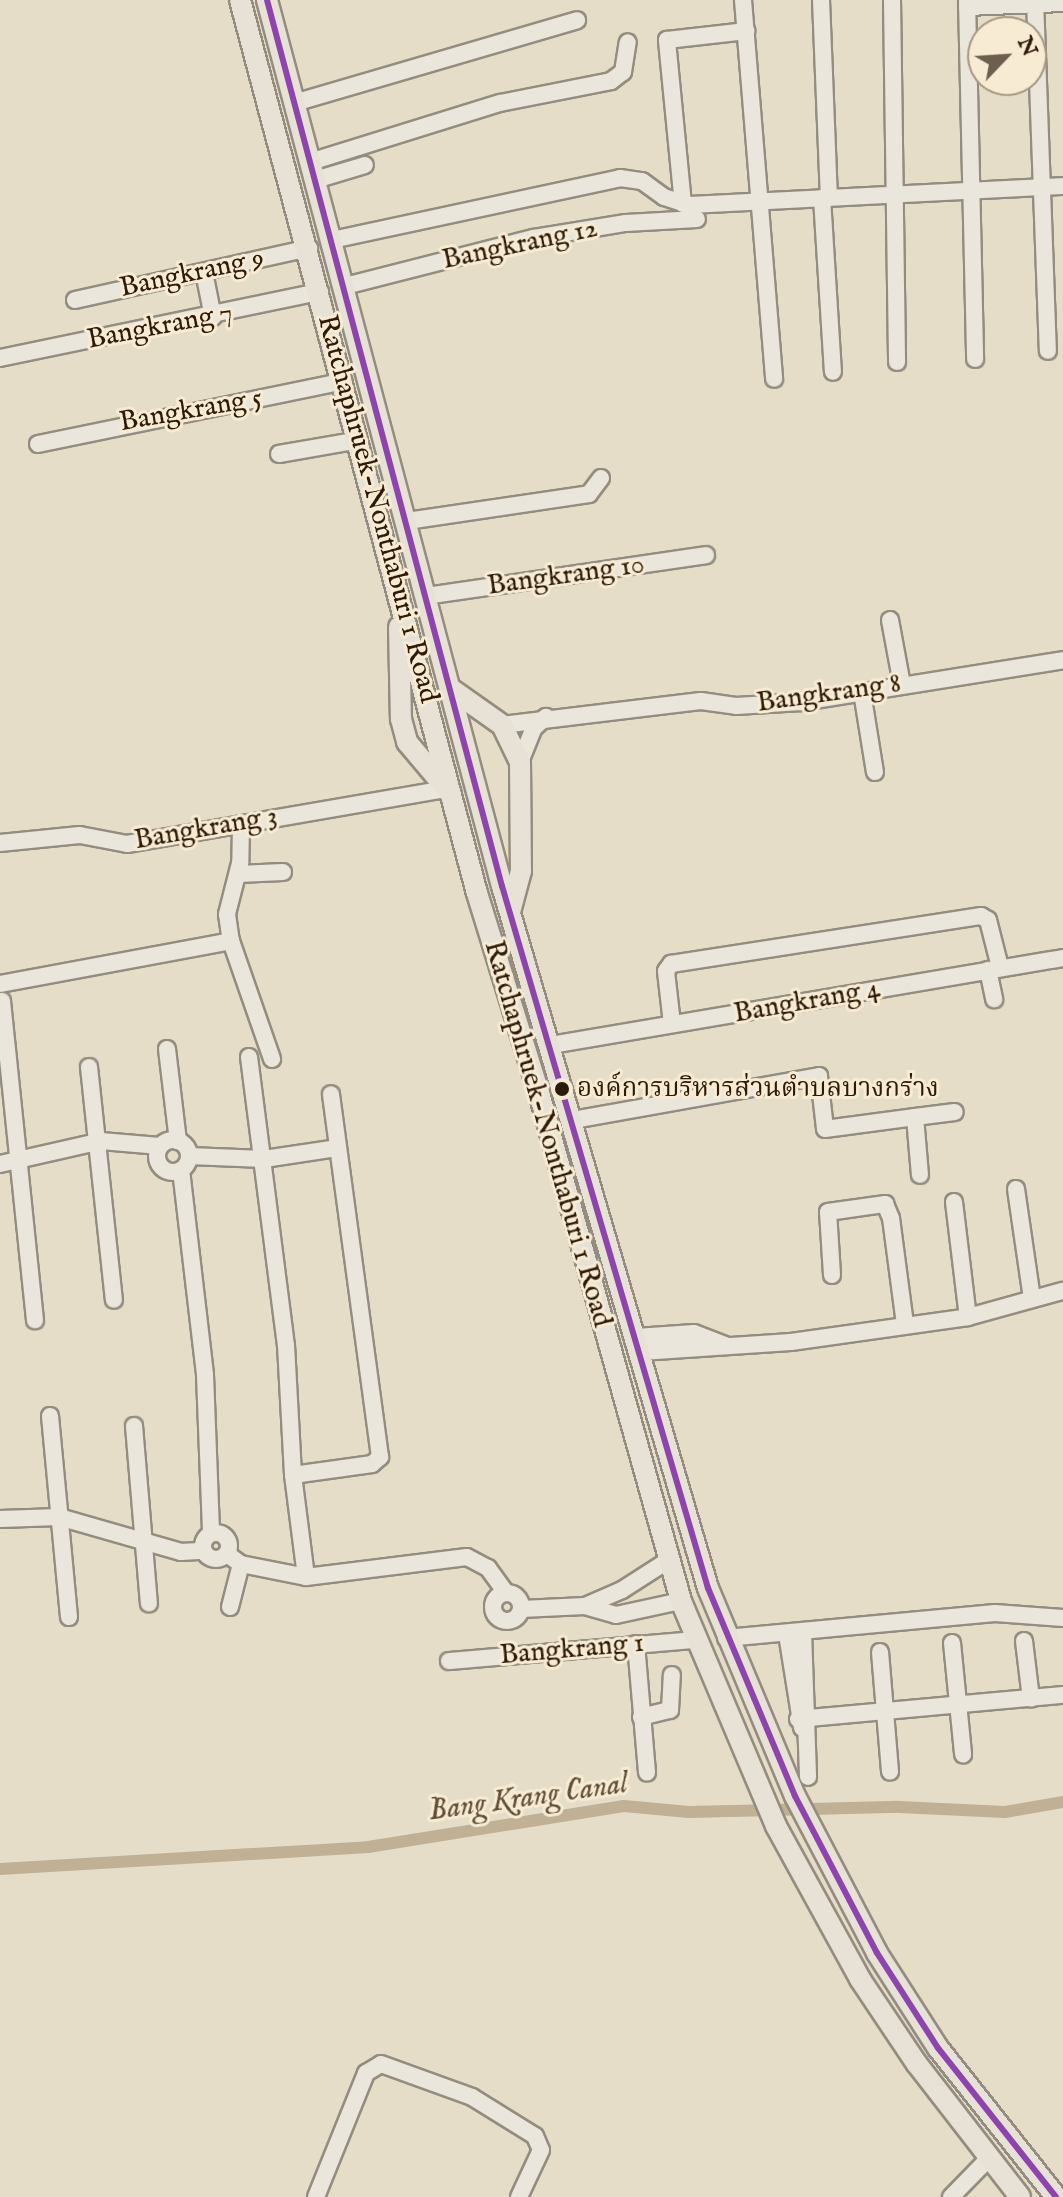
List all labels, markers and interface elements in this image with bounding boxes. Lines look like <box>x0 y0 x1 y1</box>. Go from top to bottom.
north arrow <box>967 16 1047 96</box>
text: N <box>1010 32 1044 61</box>
street label: Bangkrang 12 <box>439 212 601 278</box>
street label: Bangkrang 9 <box>117 242 267 306</box>
street label: Bangkrang 7 <box>84 296 236 358</box>
street label: Ratchaphruek-Nonthaburi 1 Road <box>309 311 445 707</box>
street label: Bangkrang 5 <box>117 382 265 440</box>
street label: Bangkrang 10 <box>485 548 647 604</box>
street label: Bangkrang 8 <box>755 667 903 721</box>
street label: Bangkrang 3 <box>132 800 280 858</box>
street label: Ratchaphruek-Nonthaburi 1 Road <box>476 937 618 1331</box>
street label: Bangkrang 4 <box>731 973 883 1031</box>
place label: องค์การบริหารส่วนตำบลบางกร่าง <box>577 1073 939 1105</box>
marker: องค์การบริหารส่วนตำบลบางกร่าง <box>554 1081 570 1097</box>
street label: Bangkrang 1 <box>498 1627 646 1673</box>
water label: Bang Krang Canal <box>426 1766 630 1830</box>

